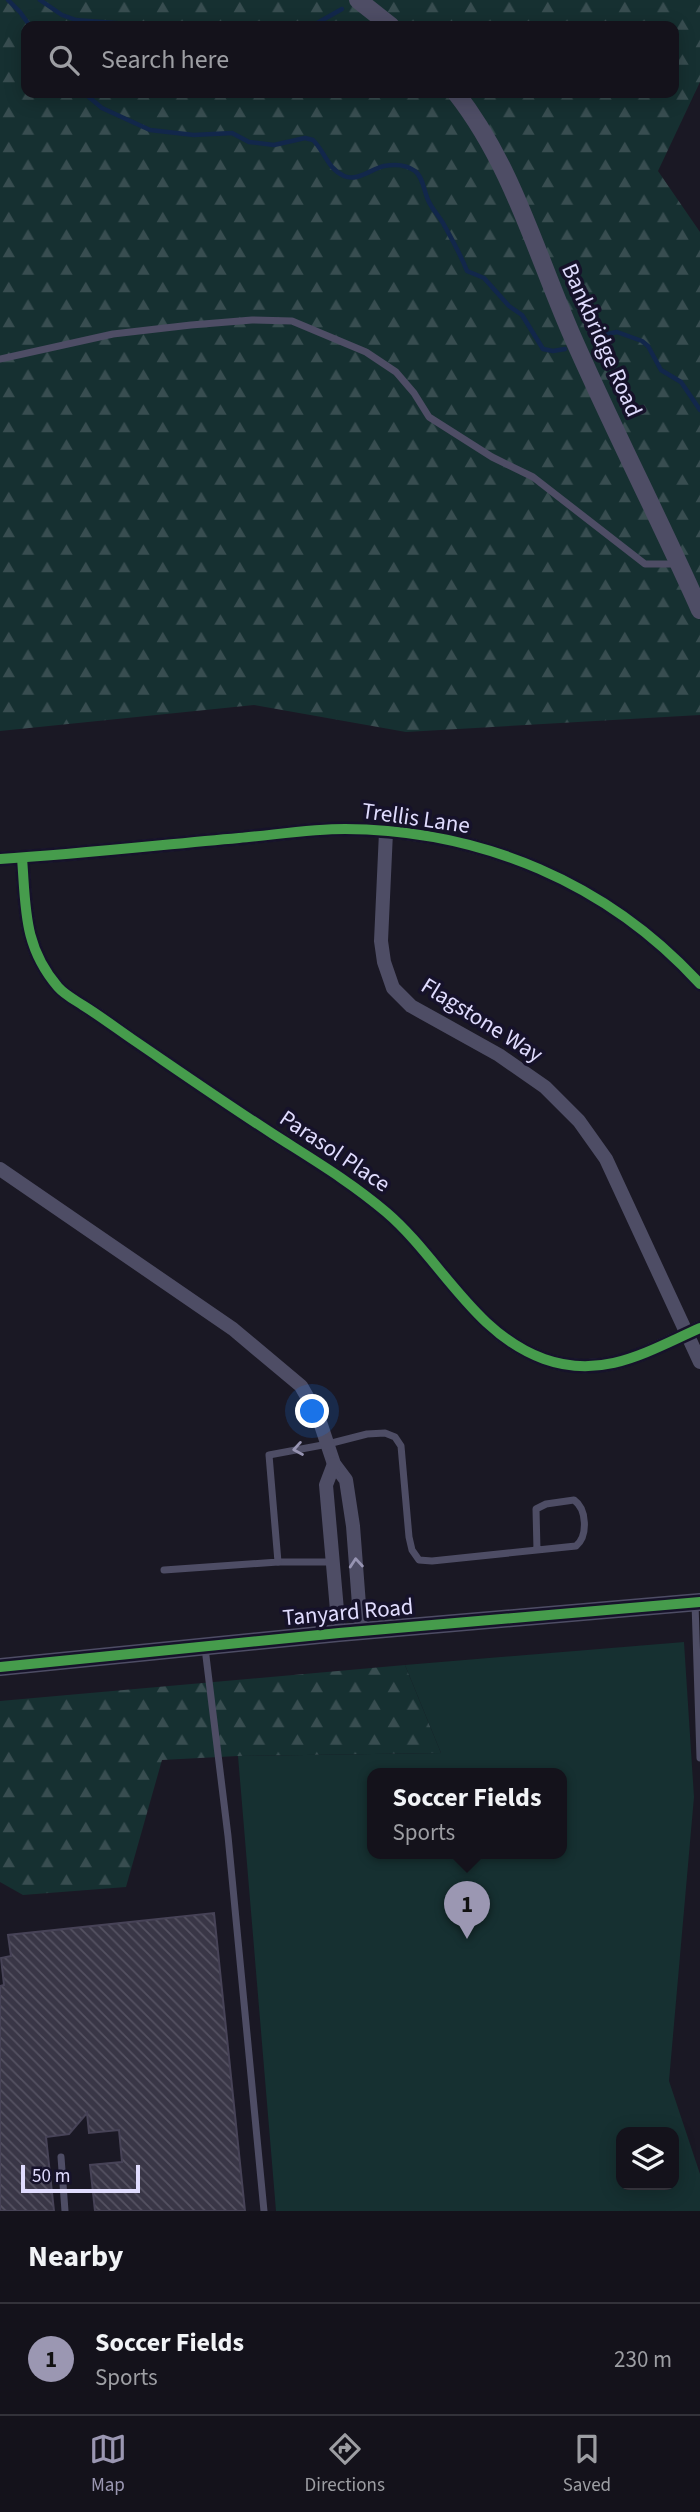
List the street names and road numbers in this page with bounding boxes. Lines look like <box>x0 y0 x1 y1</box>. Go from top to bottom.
street label: Bankbridge Road <box>553 258 651 422</box>
street label: Trellis Lane <box>360 794 472 842</box>
street label: Flagstone Way <box>415 969 550 1071</box>
street label: Parasol Place <box>273 1102 397 1200</box>
street label: Tanyard Road <box>281 1590 415 1634</box>

